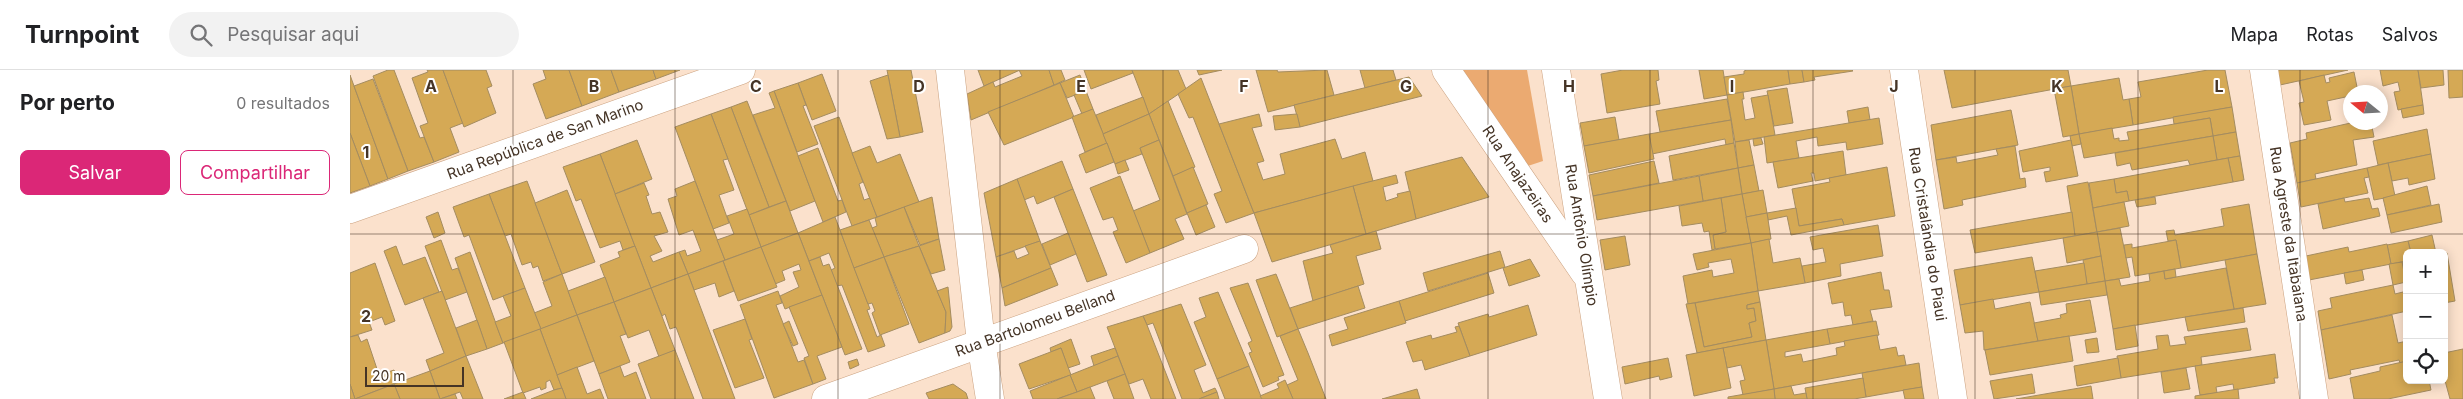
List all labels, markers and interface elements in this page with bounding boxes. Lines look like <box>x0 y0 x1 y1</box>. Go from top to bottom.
search box <box>169 12 519 57</box>
text: Turnpoint <box>25 20 139 49</box>
icon: search <box>187 21 215 49</box>
text: Pesquisar aqui <box>227 23 359 46</box>
text: Mapa <box>2230 24 2278 45</box>
text: Rotas <box>2306 24 2354 45</box>
text: Salvos <box>2382 24 2438 45</box>
text: A <box>425 76 437 96</box>
text: B <box>589 76 599 96</box>
text: C <box>750 76 762 96</box>
text: D <box>913 76 925 96</box>
text: E <box>1076 76 1086 96</box>
text: F <box>1239 76 1249 96</box>
text: G <box>1400 76 1412 96</box>
text: H <box>1563 76 1575 96</box>
text: I <box>1730 76 1734 96</box>
text: J <box>1889 76 1899 96</box>
text: K <box>2051 76 2063 96</box>
text: L <box>2214 76 2224 96</box>
north arrow <box>2343 85 2388 130</box>
text: Por perto <box>20 90 115 115</box>
text: 0 resultados <box>236 93 330 113</box>
street label: Rua República de San Marino <box>444 95 646 183</box>
street label: Rua Anajazeiras <box>1478 122 1558 226</box>
text: 1 <box>363 142 369 162</box>
street label: Rua Agreste da Itabaiana <box>2266 145 2312 323</box>
street label: Rua Cristalândia do Piaui <box>1905 146 1951 322</box>
button: Salvar <box>20 150 170 195</box>
button: Compartilhar <box>180 150 330 195</box>
street label: Rua Antônio Olímpio <box>1561 163 1603 307</box>
map controls <box>2403 249 2448 384</box>
button: + <box>2403 249 2448 294</box>
street label: Rua Bartolomeu Belland <box>952 285 1118 361</box>
button: − <box>2403 294 2448 339</box>
text: 2 <box>361 306 371 326</box>
button: locate <box>2403 339 2448 384</box>
scale bar <box>365 364 464 387</box>
text: 20 m <box>372 367 406 384</box>

